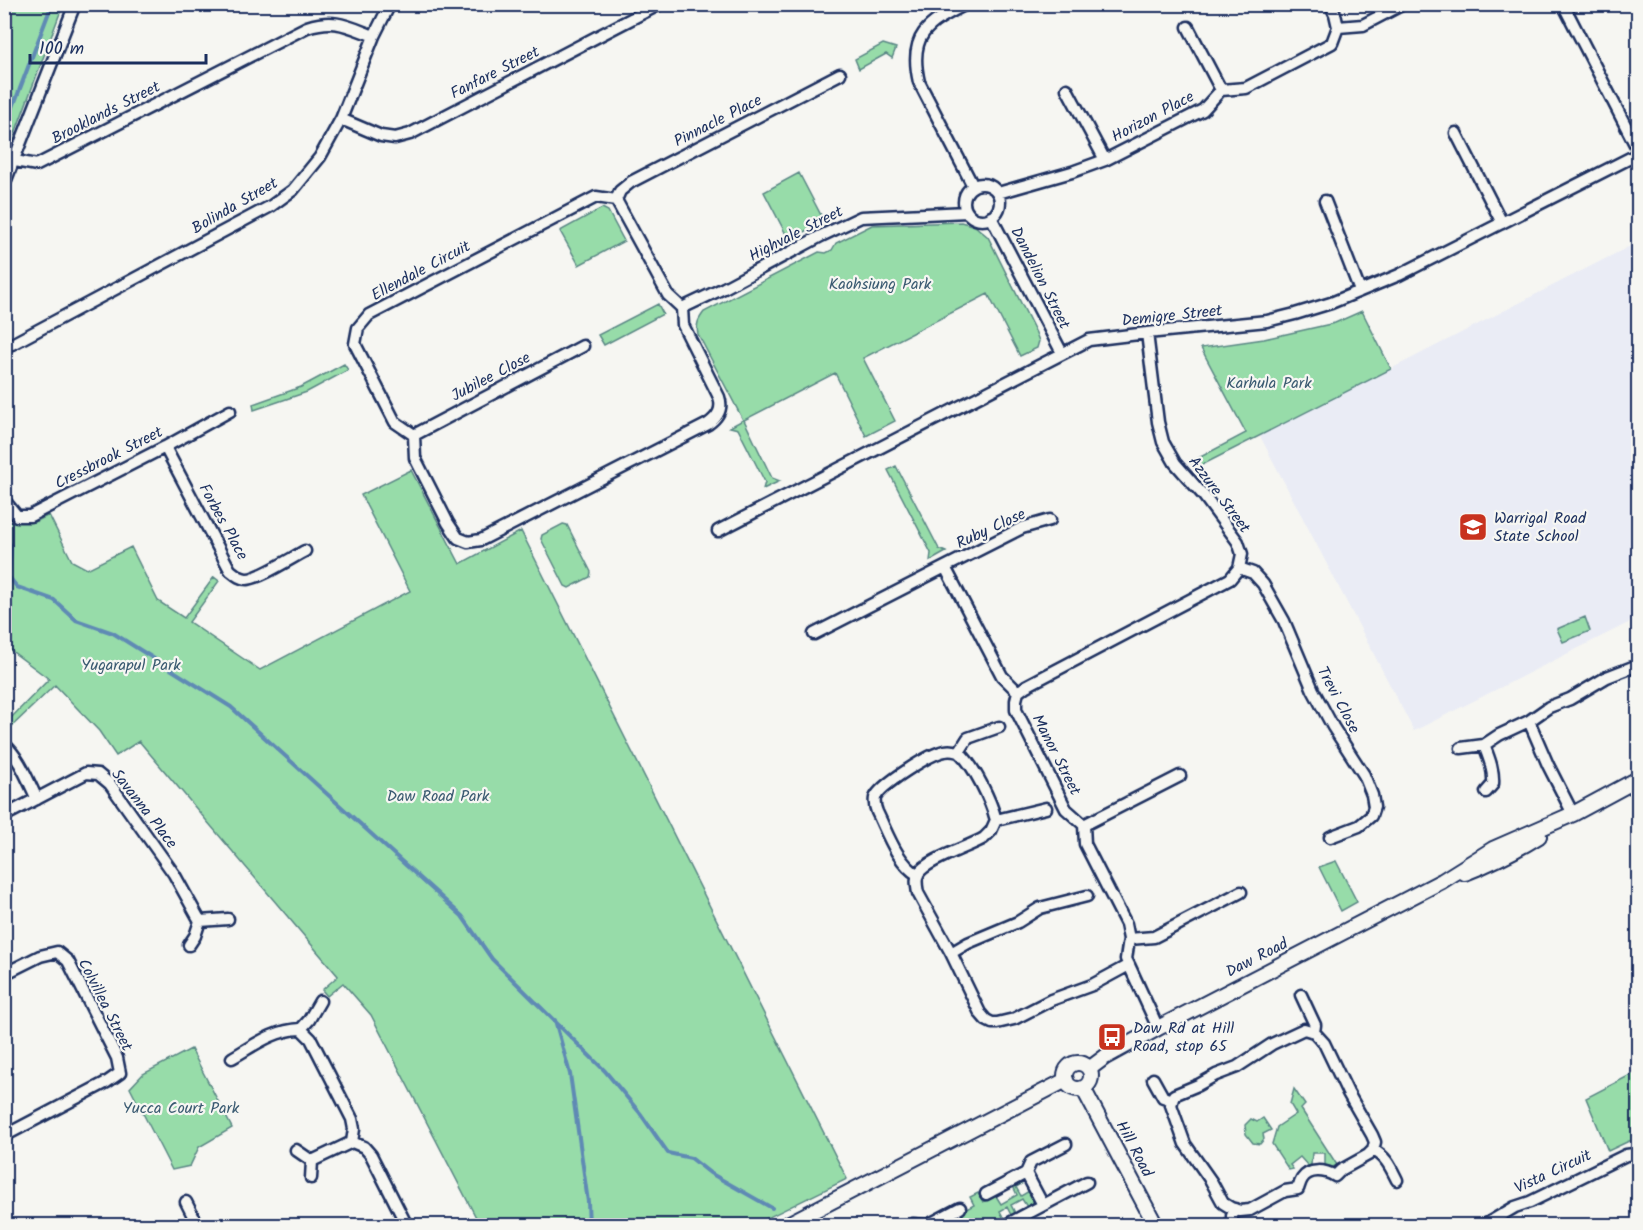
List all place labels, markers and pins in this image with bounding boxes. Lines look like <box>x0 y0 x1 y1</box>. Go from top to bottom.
place label: Warrigal Road State School <box>1494 506 1587 549</box>
school or university icon: Warrigal Road State School <box>1457 511 1489 543</box>
place label: Daw Rd at Hill Road, stop 65 <box>1133 1016 1234 1059</box>
bus stop icon: Daw Rd at Hill Road, stop 65 <box>1096 1021 1128 1053</box>

